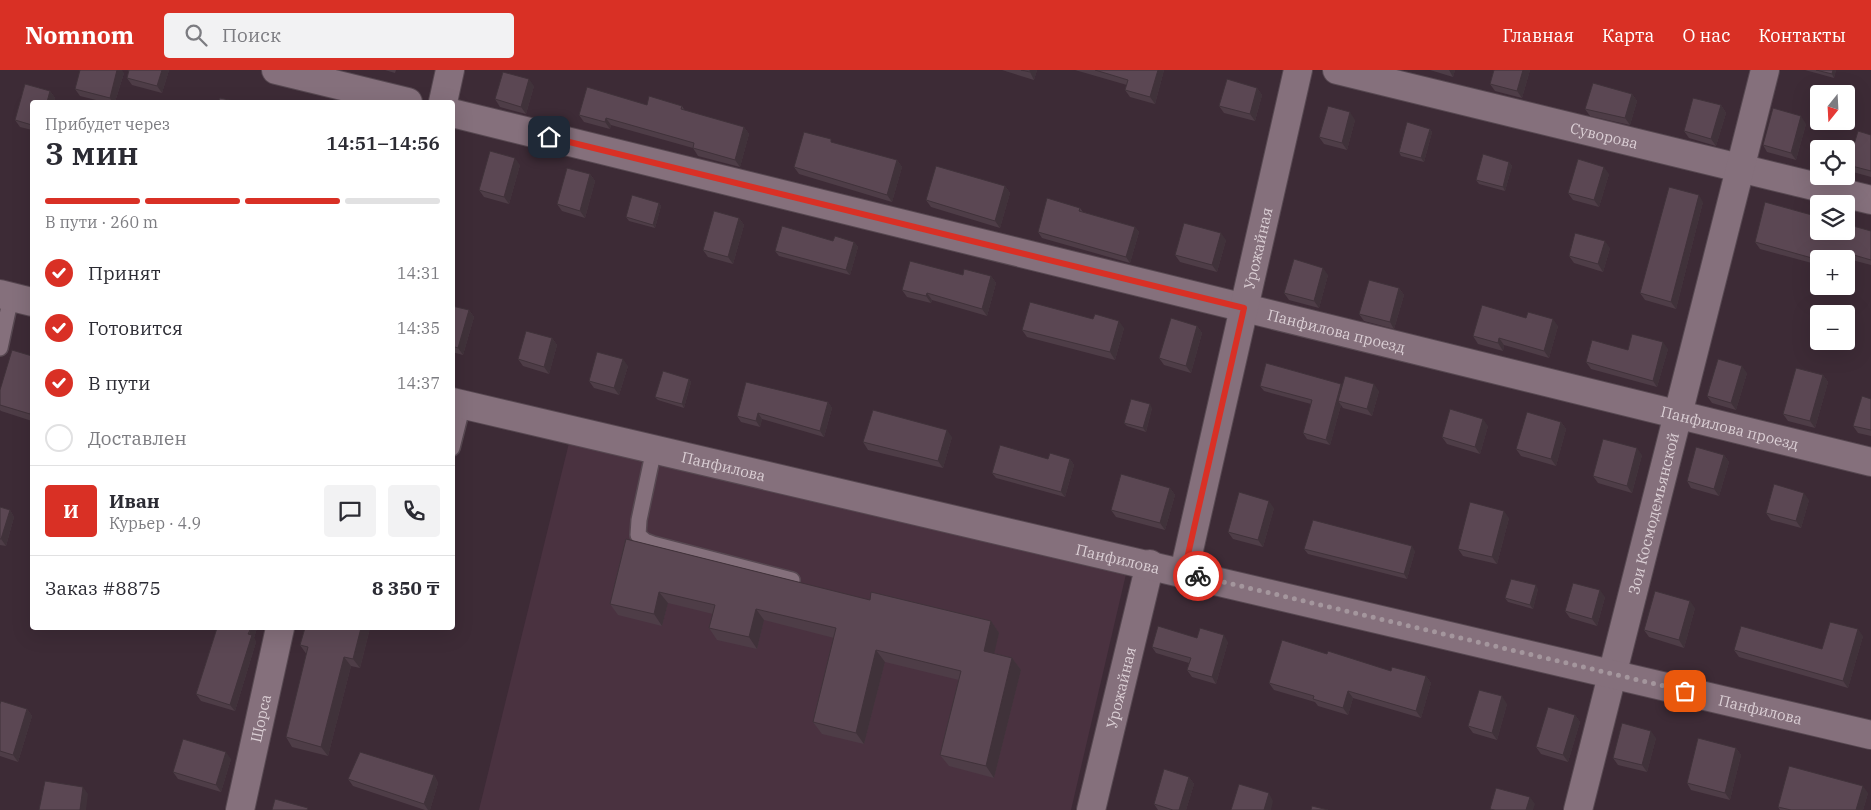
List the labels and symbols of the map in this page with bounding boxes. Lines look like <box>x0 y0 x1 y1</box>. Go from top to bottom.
north arrow <box>1810 85 1855 130</box>
pin <box>528 116 570 158</box>
street label: Суворова <box>1568 118 1640 152</box>
street label: Урожайная <box>1239 205 1276 291</box>
street label: Панфилова проезд <box>1266 304 1408 357</box>
street label: Панфилова проезд <box>1659 401 1801 453</box>
street label: Зои Космодемьянской <box>1623 430 1683 596</box>
street label: Панфилова <box>680 447 767 485</box>
street label: Панфилова <box>1074 539 1162 577</box>
courier <box>1173 551 1223 601</box>
street label: Урожайная <box>1101 645 1139 730</box>
pin <box>1664 670 1706 712</box>
street label: Панфилова <box>1717 690 1804 728</box>
street label: Щорса <box>246 692 275 744</box>

